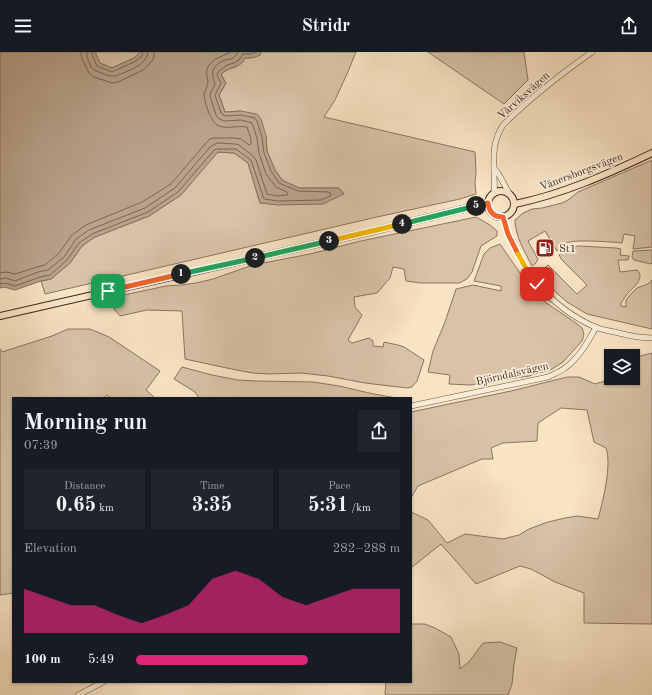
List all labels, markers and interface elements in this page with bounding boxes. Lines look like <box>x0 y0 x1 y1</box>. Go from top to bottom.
icon: menu <box>12 15 34 37</box>
icon: share <box>618 15 640 37</box>
text: Stridr <box>302 17 350 35</box>
street label: Vårviksvägen <box>496 70 552 122</box>
street label: Vänersborgsvägen <box>538 151 625 193</box>
pin: 5 <box>466 196 486 216</box>
text: 5 <box>473 200 479 211</box>
pin: 4 <box>392 214 412 234</box>
text: 4 <box>399 218 405 229</box>
pin: 3 <box>319 231 339 251</box>
text: 3 <box>326 235 332 246</box>
fuel station icon: St1 <box>534 237 556 259</box>
place label: St1 <box>559 244 576 255</box>
pin: 2 <box>245 248 265 268</box>
text: 2 <box>252 252 258 263</box>
pin: 1 <box>171 264 191 284</box>
pin <box>520 267 554 301</box>
text: 1 <box>178 268 184 279</box>
icon: check <box>526 273 548 295</box>
pin <box>91 274 125 308</box>
icon: arrive <box>97 280 119 302</box>
map controls <box>604 349 640 385</box>
button: layers <box>604 349 640 385</box>
street label: Björndalsvägen <box>475 361 550 388</box>
button: share <box>358 410 400 452</box>
text: Morning run <box>24 412 147 434</box>
text: 07:39 <box>24 439 58 452</box>
text: Distance <box>64 481 105 492</box>
text: Time <box>200 481 224 492</box>
text: Pace <box>328 481 350 492</box>
text: 0.65 <box>56 496 96 516</box>
text: 3:35 <box>192 496 232 516</box>
text: 5:31 <box>308 496 348 516</box>
text: km <box>96 503 114 514</box>
text: /km <box>348 503 371 514</box>
text: Elevation <box>24 542 77 555</box>
text: 282–288 m <box>333 542 400 555</box>
text: 100 m <box>24 653 61 666</box>
text: 5:49 <box>88 653 114 666</box>

